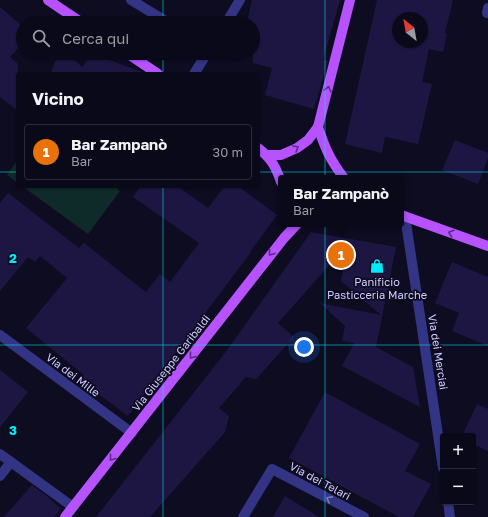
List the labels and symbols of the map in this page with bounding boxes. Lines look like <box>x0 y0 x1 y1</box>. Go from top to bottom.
north arrow <box>392 12 428 48</box>
one-way arrow <box>323 86 331 92</box>
one-way arrow <box>292 145 299 152</box>
one-way arrow <box>448 229 455 237</box>
pin: 1 <box>328 240 354 270</box>
one-way arrow <box>269 249 276 256</box>
text: 2 <box>9 250 17 266</box>
shop icon: Panificio Pasticceria Marche <box>369 258 385 274</box>
place label: Panificio Pasticceria Marche <box>327 275 427 301</box>
street label: Via Giuseppe Garibaldi <box>129 312 212 414</box>
street label: Via dei Merciai <box>426 313 451 391</box>
your location <box>294 337 314 357</box>
street label: Via dei Mille <box>44 350 103 399</box>
one-way arrow <box>189 351 196 358</box>
text: 3 <box>9 422 17 438</box>
one-way arrow <box>109 454 116 461</box>
street label: Via dei Telari <box>287 459 353 502</box>
one-way arrow <box>326 496 333 504</box>

